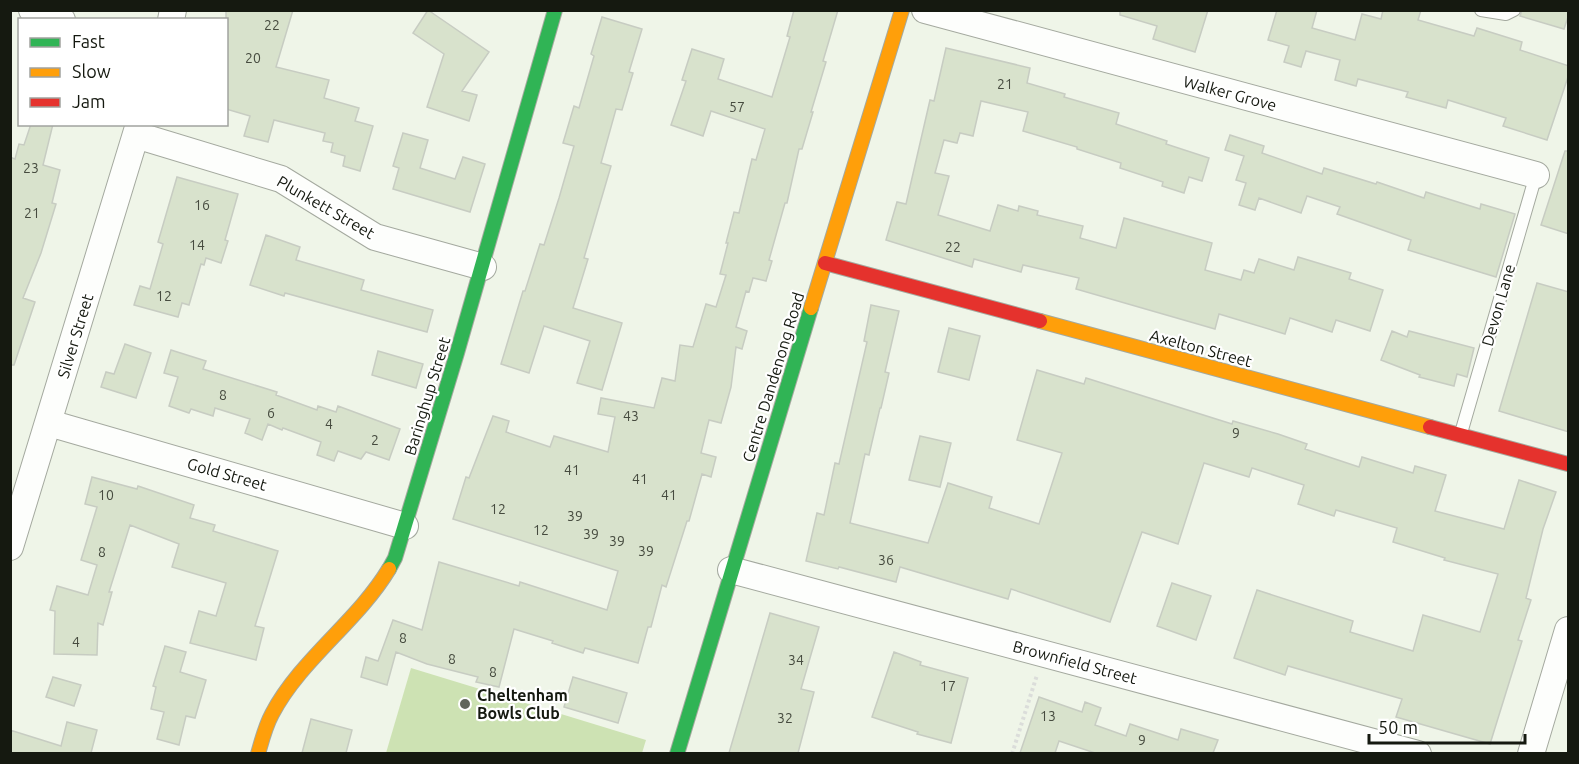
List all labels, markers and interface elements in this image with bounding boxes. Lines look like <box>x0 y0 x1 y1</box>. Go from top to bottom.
house number: 22 <box>264 17 280 33</box>
legend <box>18 18 228 126</box>
text: Fast <box>72 31 105 51</box>
house number: 20 <box>245 50 261 66</box>
text: Slow <box>72 61 111 81</box>
street label: Walker Grove <box>1181 72 1279 114</box>
house number: 21 <box>997 76 1013 92</box>
text: Jam <box>72 91 106 111</box>
house number: 57 <box>729 99 745 115</box>
house number: 23 <box>23 160 39 176</box>
street label: Plunkett Street <box>274 172 379 243</box>
house number: 16 <box>194 197 210 213</box>
house number: 21 <box>24 205 40 221</box>
house number: 14 <box>189 237 205 253</box>
house number: 22 <box>945 239 961 255</box>
street label: Devon Lane <box>1478 262 1518 348</box>
house number: 12 <box>156 288 172 304</box>
street label: Centre Dandenong Road <box>739 290 807 464</box>
street label: Silver Street <box>54 291 97 380</box>
street label: Axelton Street <box>1148 326 1255 370</box>
street label: Baringhup Street <box>400 334 454 457</box>
house number: 8 <box>219 387 227 403</box>
house number: 6 <box>267 405 275 421</box>
house number: 43 <box>623 408 639 424</box>
house number: 4 <box>325 416 333 432</box>
house number: 9 <box>1232 425 1240 441</box>
house number: 2 <box>371 432 379 448</box>
street label: Gold Street <box>185 454 270 494</box>
house number: 41 <box>564 462 580 478</box>
house number: 41 <box>632 471 648 487</box>
house number: 10 <box>98 487 114 503</box>
house number: 41 <box>661 487 677 503</box>
house number: 12 <box>490 501 506 517</box>
house number: 39 <box>567 508 583 524</box>
house number: 12 <box>533 522 549 538</box>
house number: 39 <box>583 526 599 542</box>
house number: 39 <box>609 533 625 549</box>
house number: 39 <box>638 543 654 559</box>
house number: 8 <box>98 544 106 560</box>
house number: 36 <box>878 552 894 568</box>
house number: 8 <box>399 630 407 646</box>
house number: 4 <box>72 634 80 650</box>
street label: Brownfield Street <box>1011 637 1140 687</box>
house number: 8 <box>448 651 456 667</box>
house number: 34 <box>788 652 804 668</box>
house number: 8 <box>489 664 497 680</box>
house number: 17 <box>940 678 956 694</box>
place label: Cheltenham Bowls Club <box>477 686 568 722</box>
marker: Cheltenham Bowls Club <box>458 697 472 711</box>
scale bar <box>1369 707 1525 745</box>
house number: 13 <box>1040 708 1056 724</box>
house number: 32 <box>777 710 793 726</box>
text: 50 m <box>1378 717 1418 737</box>
house number: 9 <box>1138 732 1146 748</box>

